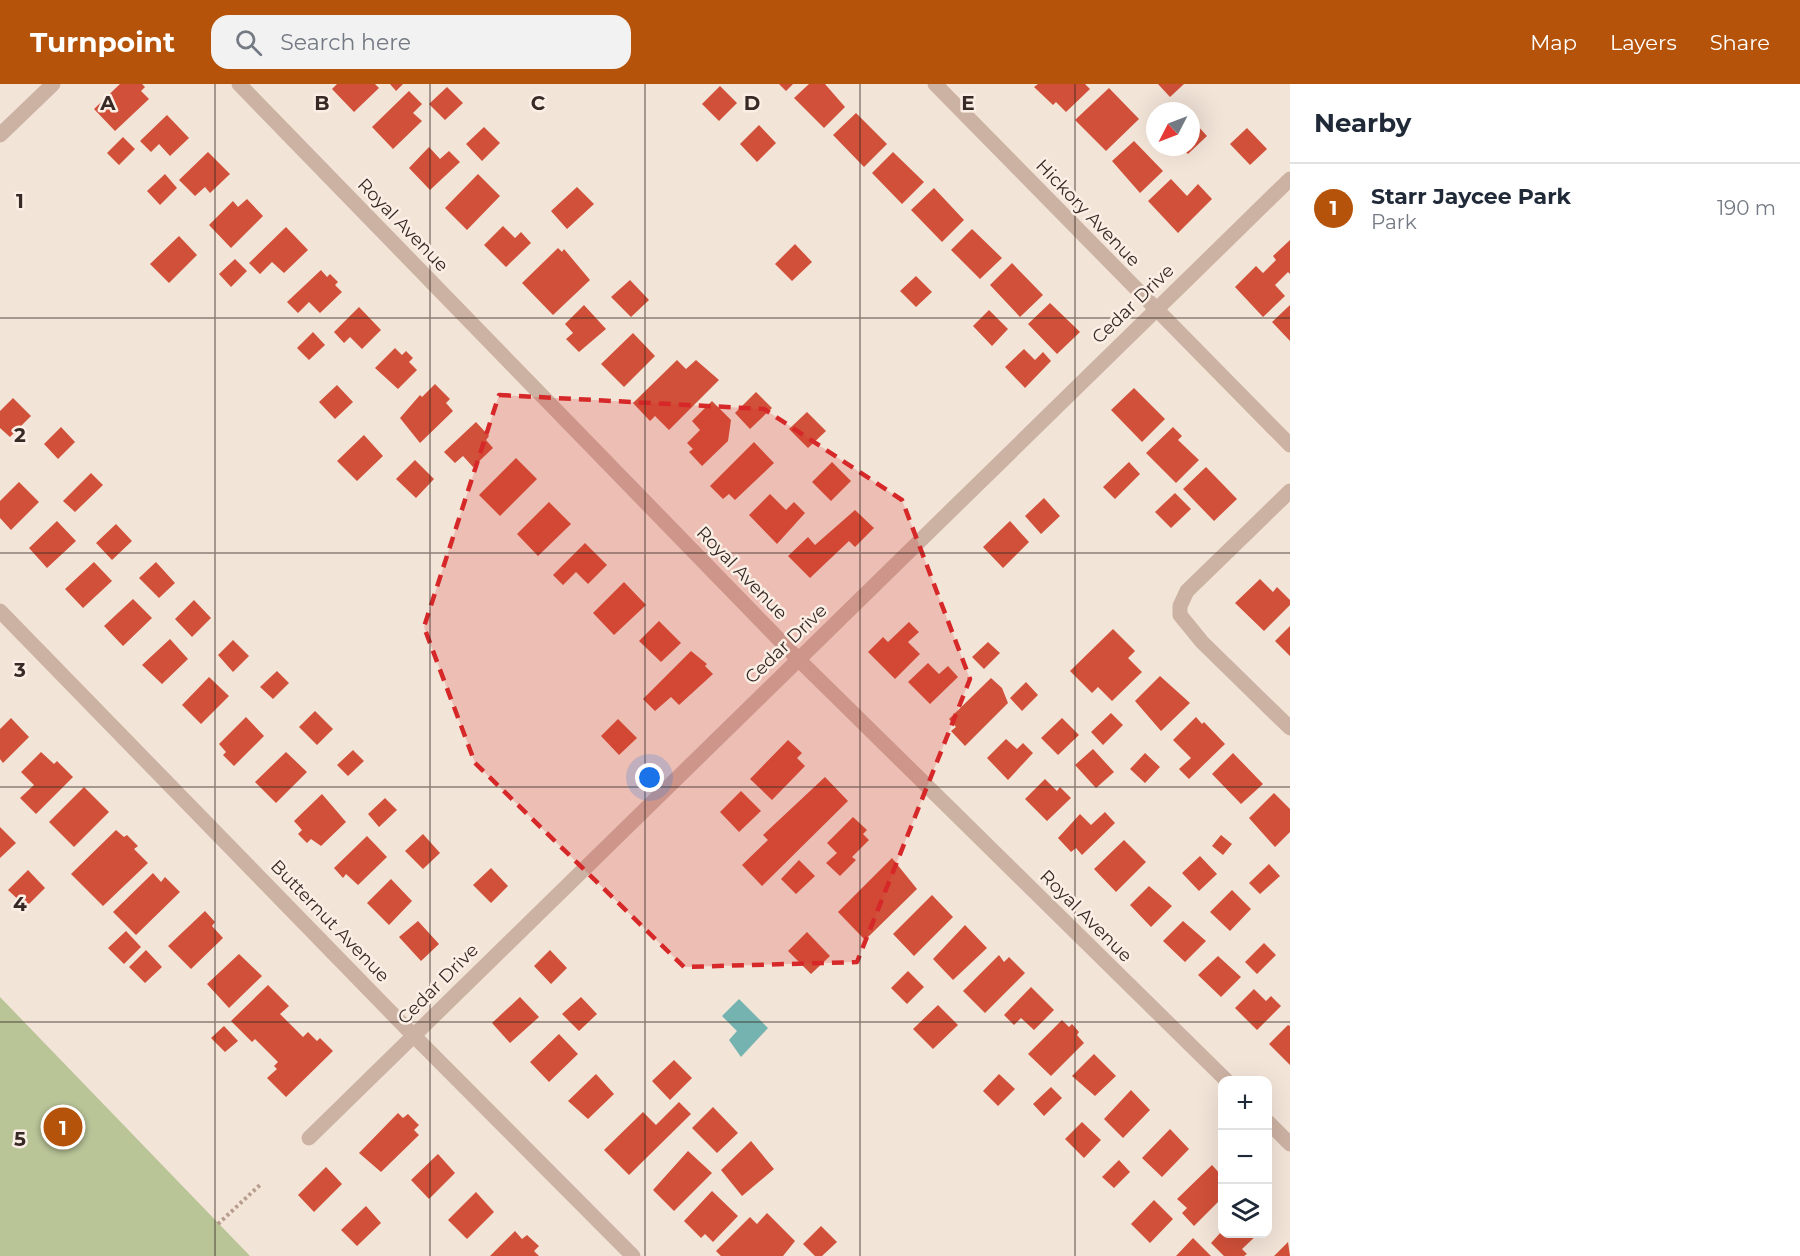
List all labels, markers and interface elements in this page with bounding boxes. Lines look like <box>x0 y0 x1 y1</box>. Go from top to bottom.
search box <box>211 15 631 69</box>
text: Turnpoint <box>30 25 175 59</box>
icon: search <box>232 26 265 59</box>
text: Search here <box>280 29 411 56</box>
text: Map <box>1530 30 1577 55</box>
text: Layers <box>1610 30 1677 55</box>
text: Share <box>1710 30 1770 55</box>
text: A <box>99 91 116 115</box>
text: B <box>314 91 330 115</box>
text: C <box>531 91 546 115</box>
text: D <box>744 91 760 115</box>
text: E <box>961 91 975 115</box>
north arrow <box>1146 102 1200 156</box>
text: Nearby <box>1314 107 1411 139</box>
street label: Hickory Avenue <box>1031 155 1145 271</box>
street label: Royal Avenue <box>353 174 453 276</box>
text: Starr Jaycee Park <box>1371 183 1571 210</box>
text: 1 <box>16 189 24 213</box>
text: 1 <box>1330 196 1337 220</box>
text: 190 m <box>1717 196 1776 220</box>
text: Park <box>1371 210 1417 234</box>
street label: Cedar Drive <box>1088 259 1179 348</box>
text: 2 <box>14 423 26 447</box>
street label: Royal Avenue <box>692 522 792 624</box>
street label: Cedar Drive <box>741 599 832 688</box>
text: 3 <box>13 658 26 682</box>
your location <box>635 763 664 792</box>
street label: Butternut Avenue <box>266 855 394 987</box>
street label: Royal Avenue <box>1035 865 1137 967</box>
text: 4 <box>13 892 27 916</box>
street label: Cedar Drive <box>393 939 483 1029</box>
map controls <box>1218 1076 1272 1238</box>
button: + <box>1218 1076 1272 1130</box>
pin: 1 <box>44 1104 82 1150</box>
text: 5 <box>14 1127 26 1151</box>
button: − <box>1218 1130 1272 1184</box>
button: layers <box>1218 1184 1272 1238</box>

